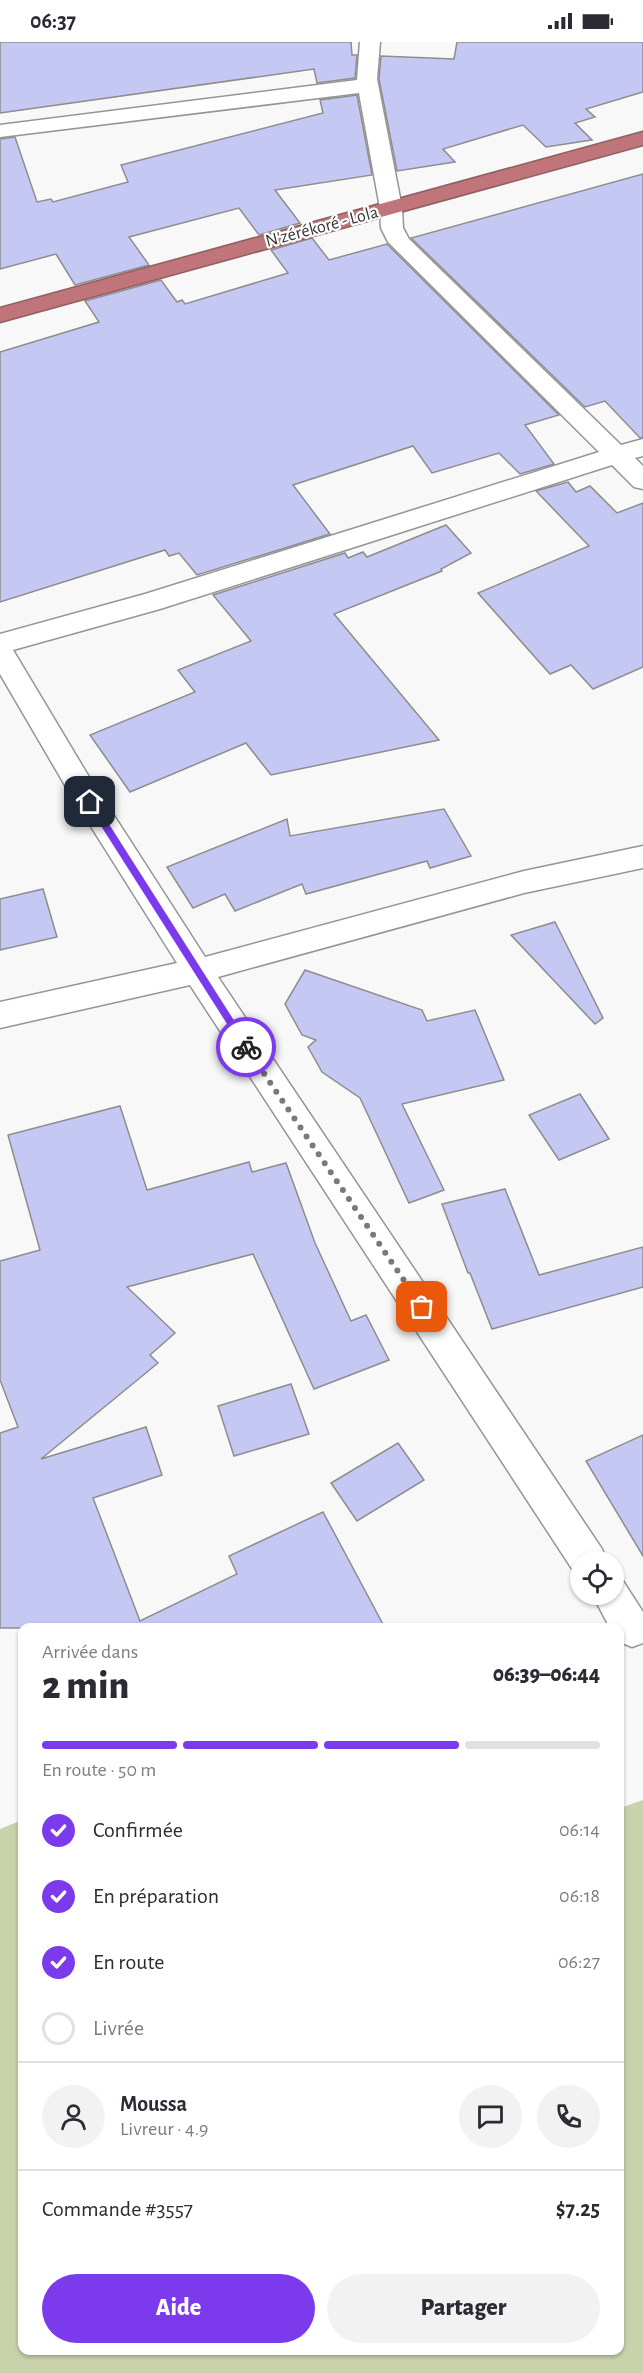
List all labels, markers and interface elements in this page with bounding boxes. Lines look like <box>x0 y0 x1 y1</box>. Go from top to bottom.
text: 06:37 <box>30 10 76 32</box>
street label: N'zérékoré - Lola <box>264 203 380 251</box>
pin <box>64 776 115 827</box>
icon: home <box>73 785 106 818</box>
courier <box>216 1017 276 1077</box>
icon: bike <box>230 1031 263 1064</box>
pin <box>396 1281 447 1332</box>
icon: bag <box>405 1290 438 1323</box>
map controls <box>570 1551 624 1605</box>
button: locate <box>570 1551 624 1605</box>
text: Arrivée dans <box>42 1642 138 1662</box>
text: 06:39–06:44 <box>493 1663 600 1685</box>
text: 2 min <box>42 1667 129 1706</box>
text: En route · 50 m <box>42 1760 156 1780</box>
icon: check <box>42 1814 75 1847</box>
text: Confirmée <box>93 1819 183 1841</box>
text: 06:14 <box>559 1820 600 1840</box>
icon: check <box>42 1880 75 1913</box>
text: En préparation <box>93 1885 219 1907</box>
text: 06:18 <box>559 1886 600 1906</box>
icon: check <box>42 1946 75 1979</box>
text: En route <box>93 1951 164 1973</box>
text: 06:27 <box>558 1952 600 1972</box>
text: Livrée <box>93 2017 144 2039</box>
button: person <box>42 2085 105 2148</box>
button: chat <box>459 2085 522 2148</box>
button: phone <box>537 2085 600 2148</box>
text: Moussa <box>120 2093 187 2115</box>
text: Livreur · 4.9 <box>120 2119 209 2139</box>
text: Commande #3557 <box>42 2198 193 2220</box>
text: $7.25 <box>556 2198 600 2220</box>
button: Aide <box>42 2274 315 2343</box>
button: Partager <box>327 2274 600 2343</box>

